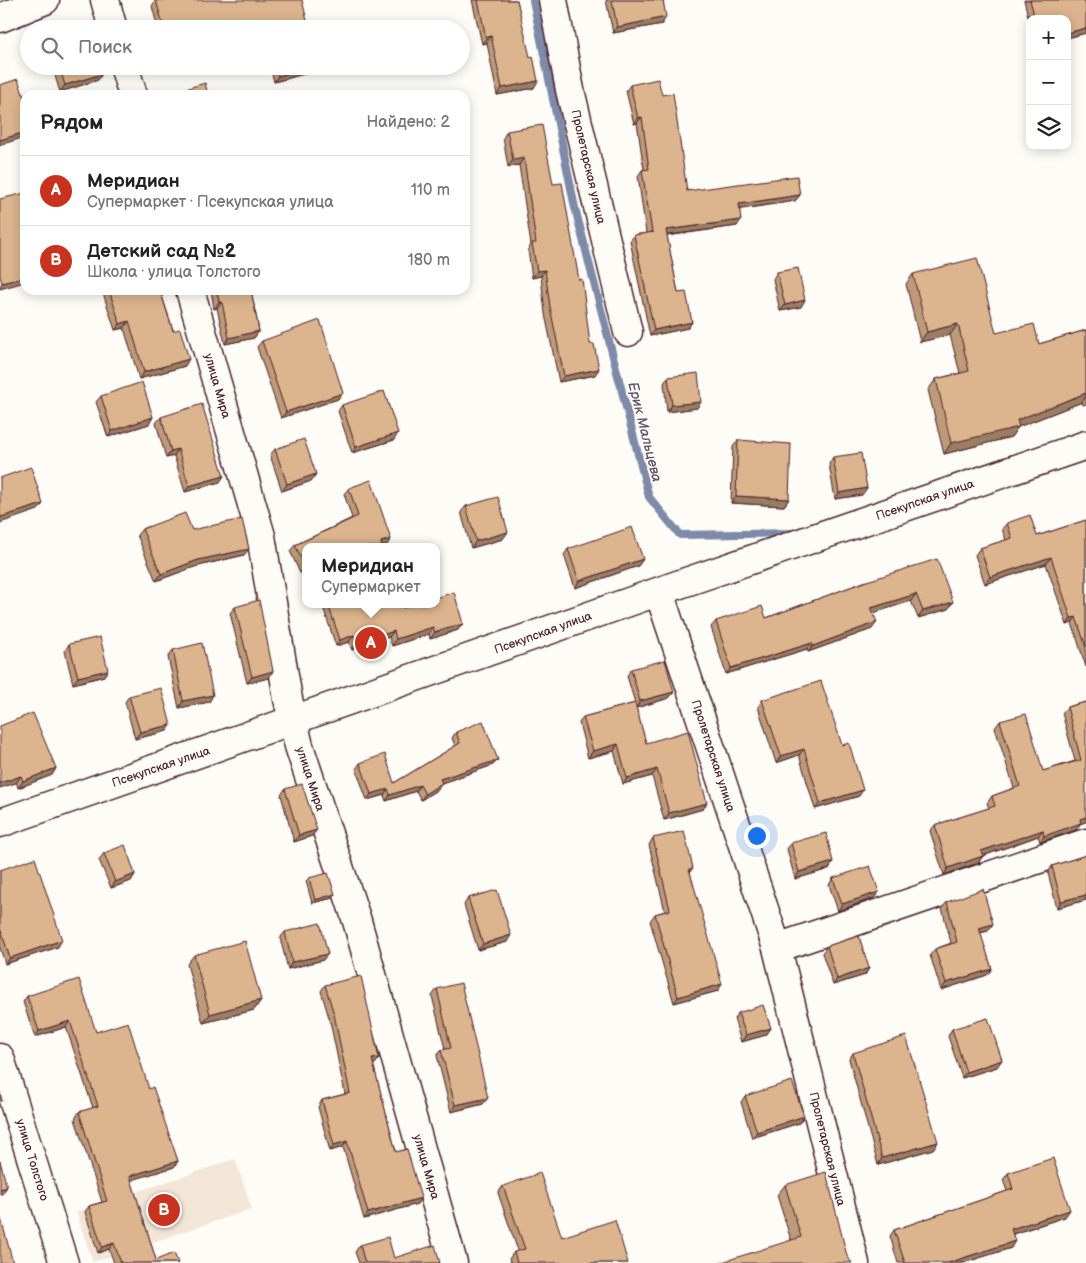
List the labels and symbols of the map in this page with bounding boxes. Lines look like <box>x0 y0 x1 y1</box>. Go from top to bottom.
street label: Пролетарская улица <box>568 108 608 226</box>
street label: улица Мира <box>201 352 233 420</box>
water label: Ерик Мальцева <box>624 380 666 484</box>
street label: Псекупская улица <box>874 476 976 524</box>
street label: Псекупская улица <box>492 608 594 658</box>
pin: A <box>355 624 387 662</box>
street label: Пролетарская улица <box>688 698 738 814</box>
street label: Псекупская улица <box>110 743 212 791</box>
street label: улица Мира <box>293 745 327 813</box>
your location <box>744 823 770 849</box>
street label: Пролетарская улица <box>806 1090 848 1208</box>
street label: улица Толстого <box>12 1117 52 1203</box>
street label: улица Мира <box>410 1133 442 1201</box>
pin: B <box>148 1191 180 1229</box>

